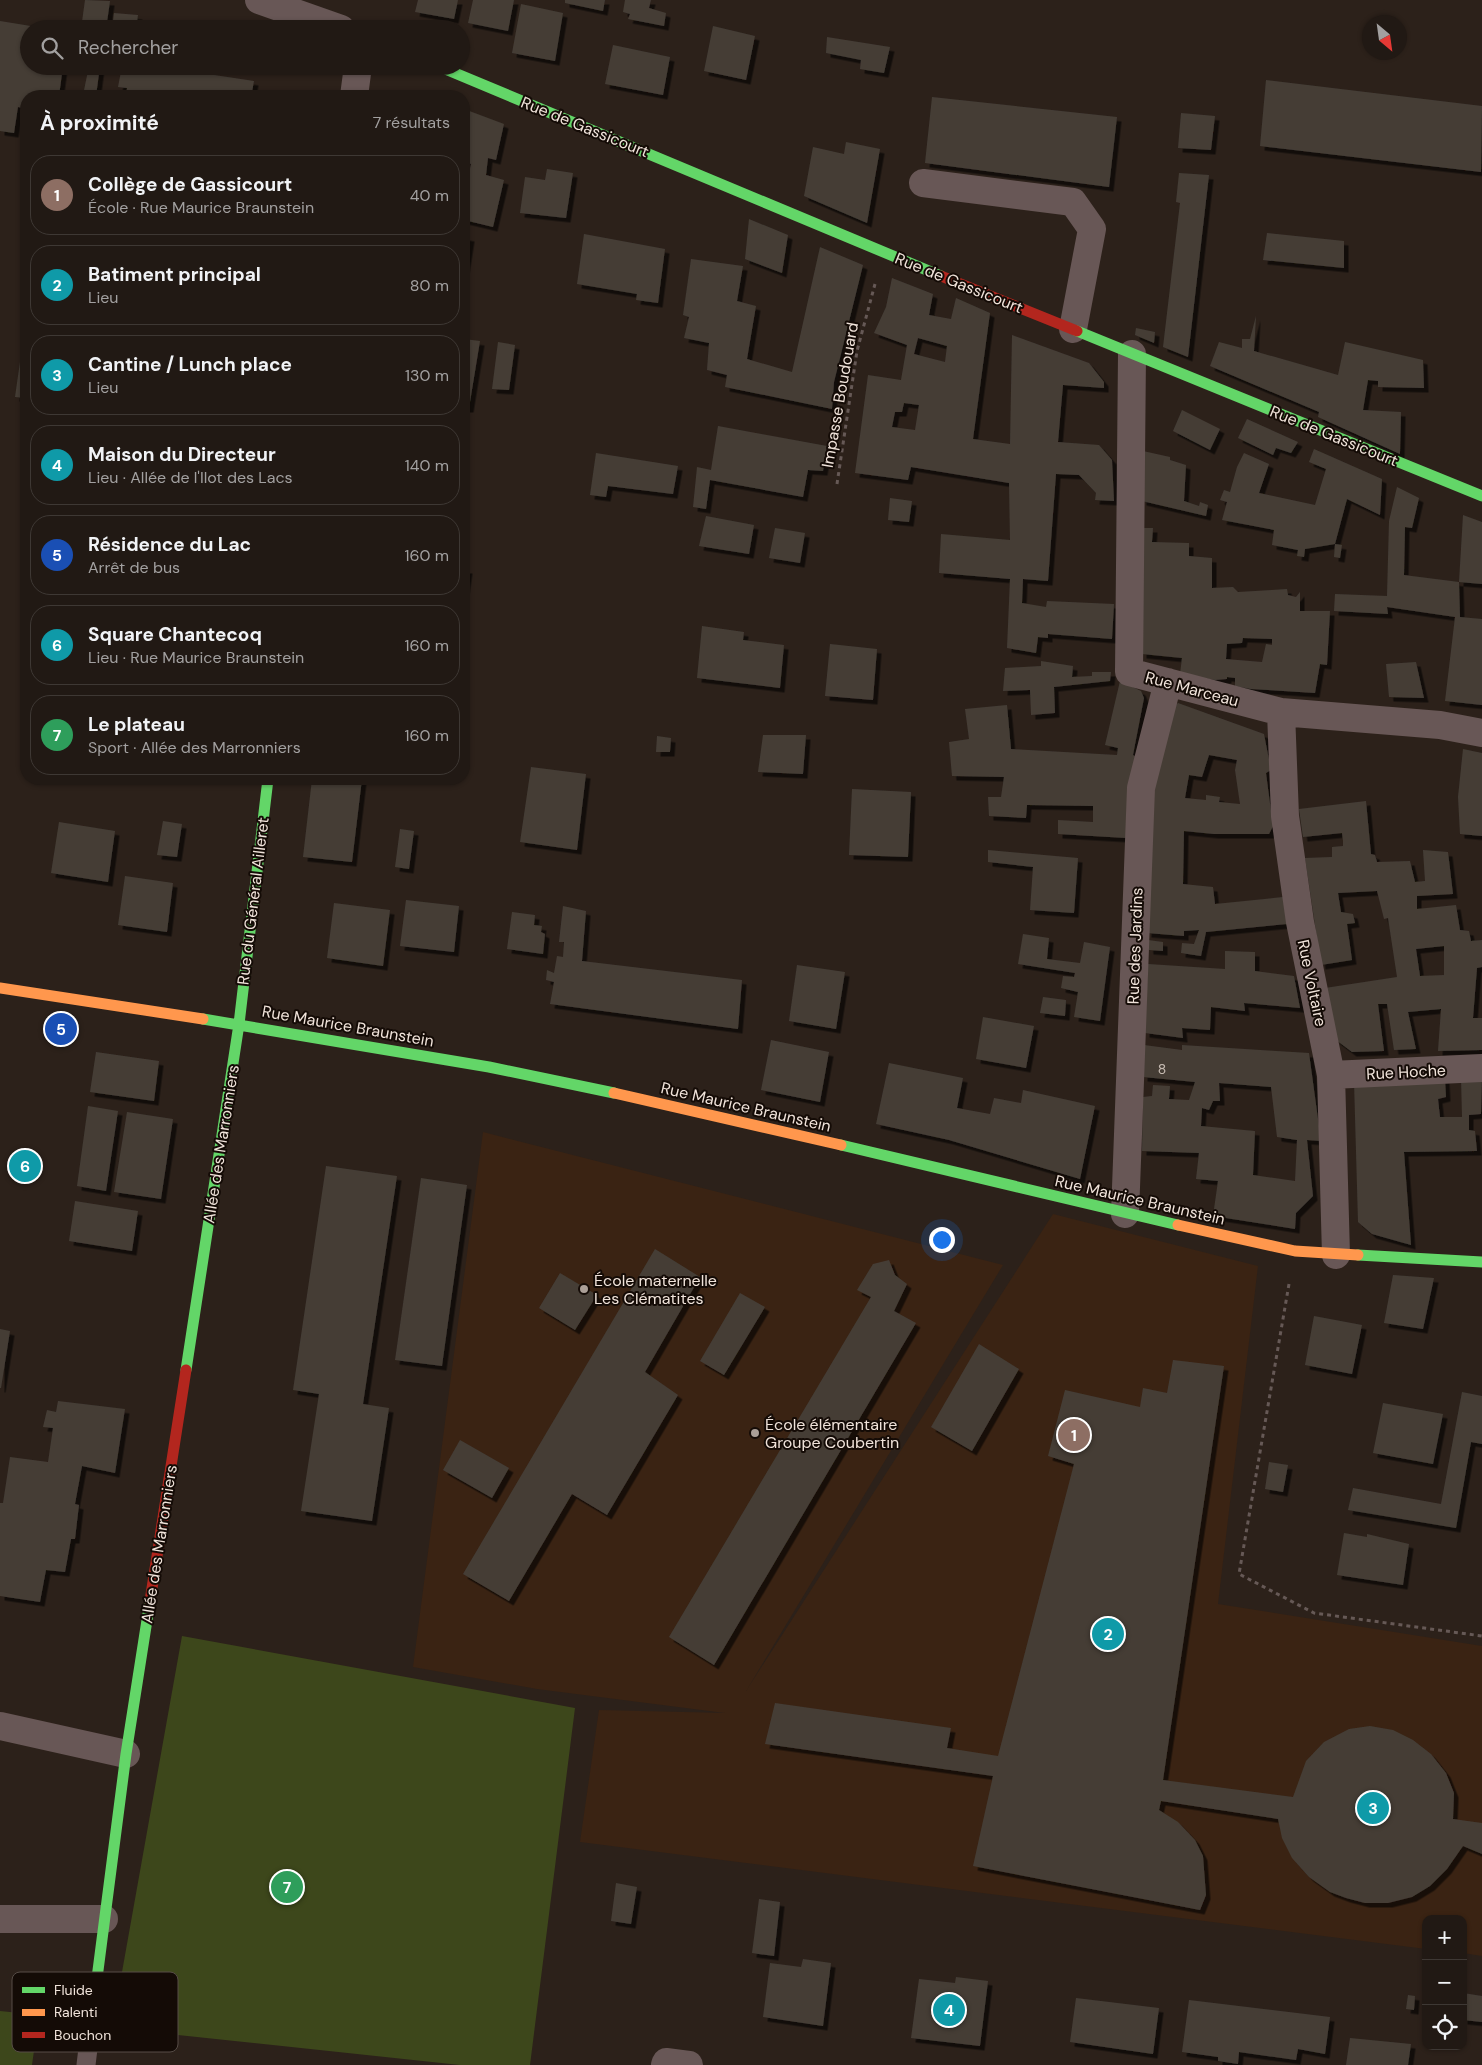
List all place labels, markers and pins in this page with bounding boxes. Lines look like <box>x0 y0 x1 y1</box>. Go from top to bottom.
pin: 5 <box>45 1010 77 1048</box>
pin: 6 <box>9 1147 41 1185</box>
place label: École maternelle Les Clématites <box>594 1270 717 1309</box>
marker: École maternelle Les Clématites <box>578 1283 590 1295</box>
place label: École élémentaire Groupe Coubertin <box>765 1414 899 1453</box>
pin: 1 <box>1058 1416 1090 1454</box>
marker: École élémentaire Groupe Coubertin <box>749 1427 761 1439</box>
pin: 2 <box>1092 1615 1124 1653</box>
pin: 3 <box>1357 1789 1389 1827</box>
pin: 7 <box>271 1868 303 1906</box>
pin: 4 <box>933 1991 965 2029</box>

